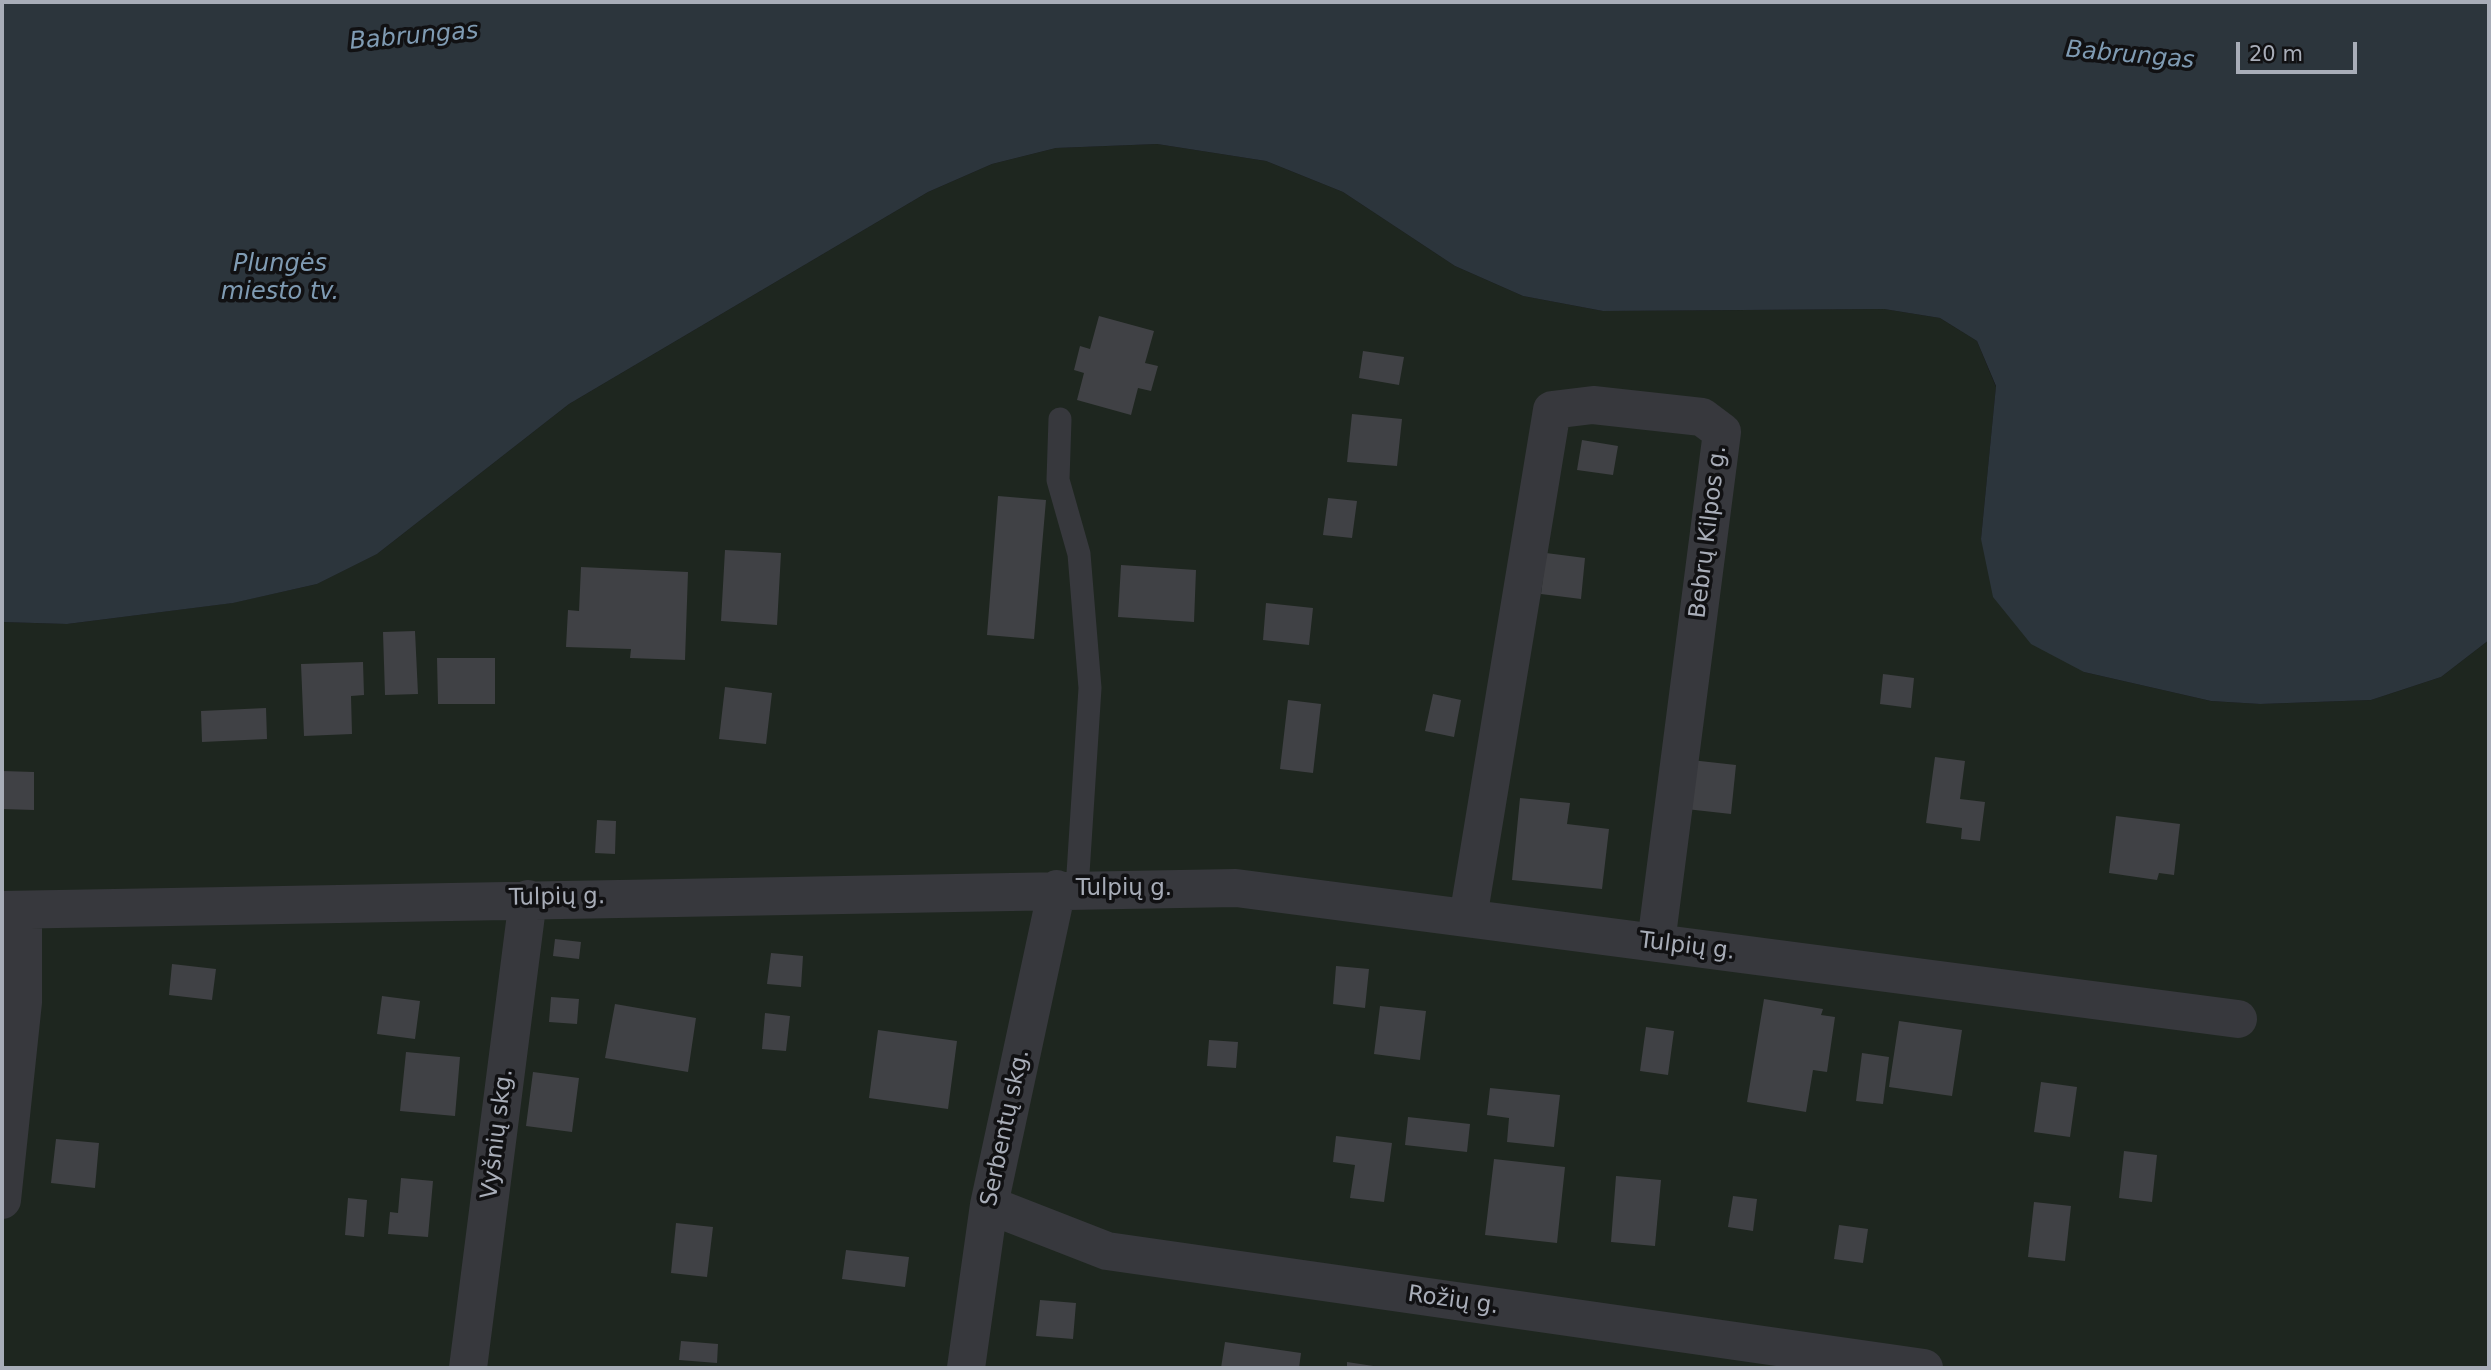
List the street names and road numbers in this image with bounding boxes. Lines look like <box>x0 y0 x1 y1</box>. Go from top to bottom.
street label: Bebrų Kilpos g. <box>1685 444 1733 620</box>
street label: Tulpių g. <box>1076 875 1172 903</box>
street label: Tulpių g. <box>509 883 605 913</box>
street label: Tulpių g. <box>1638 927 1736 967</box>
street label: Serbentų skg. <box>976 1047 1036 1209</box>
street label: Vyšnių skg. <box>476 1067 520 1201</box>
street label: Rožių g. <box>1406 1281 1500 1321</box>

